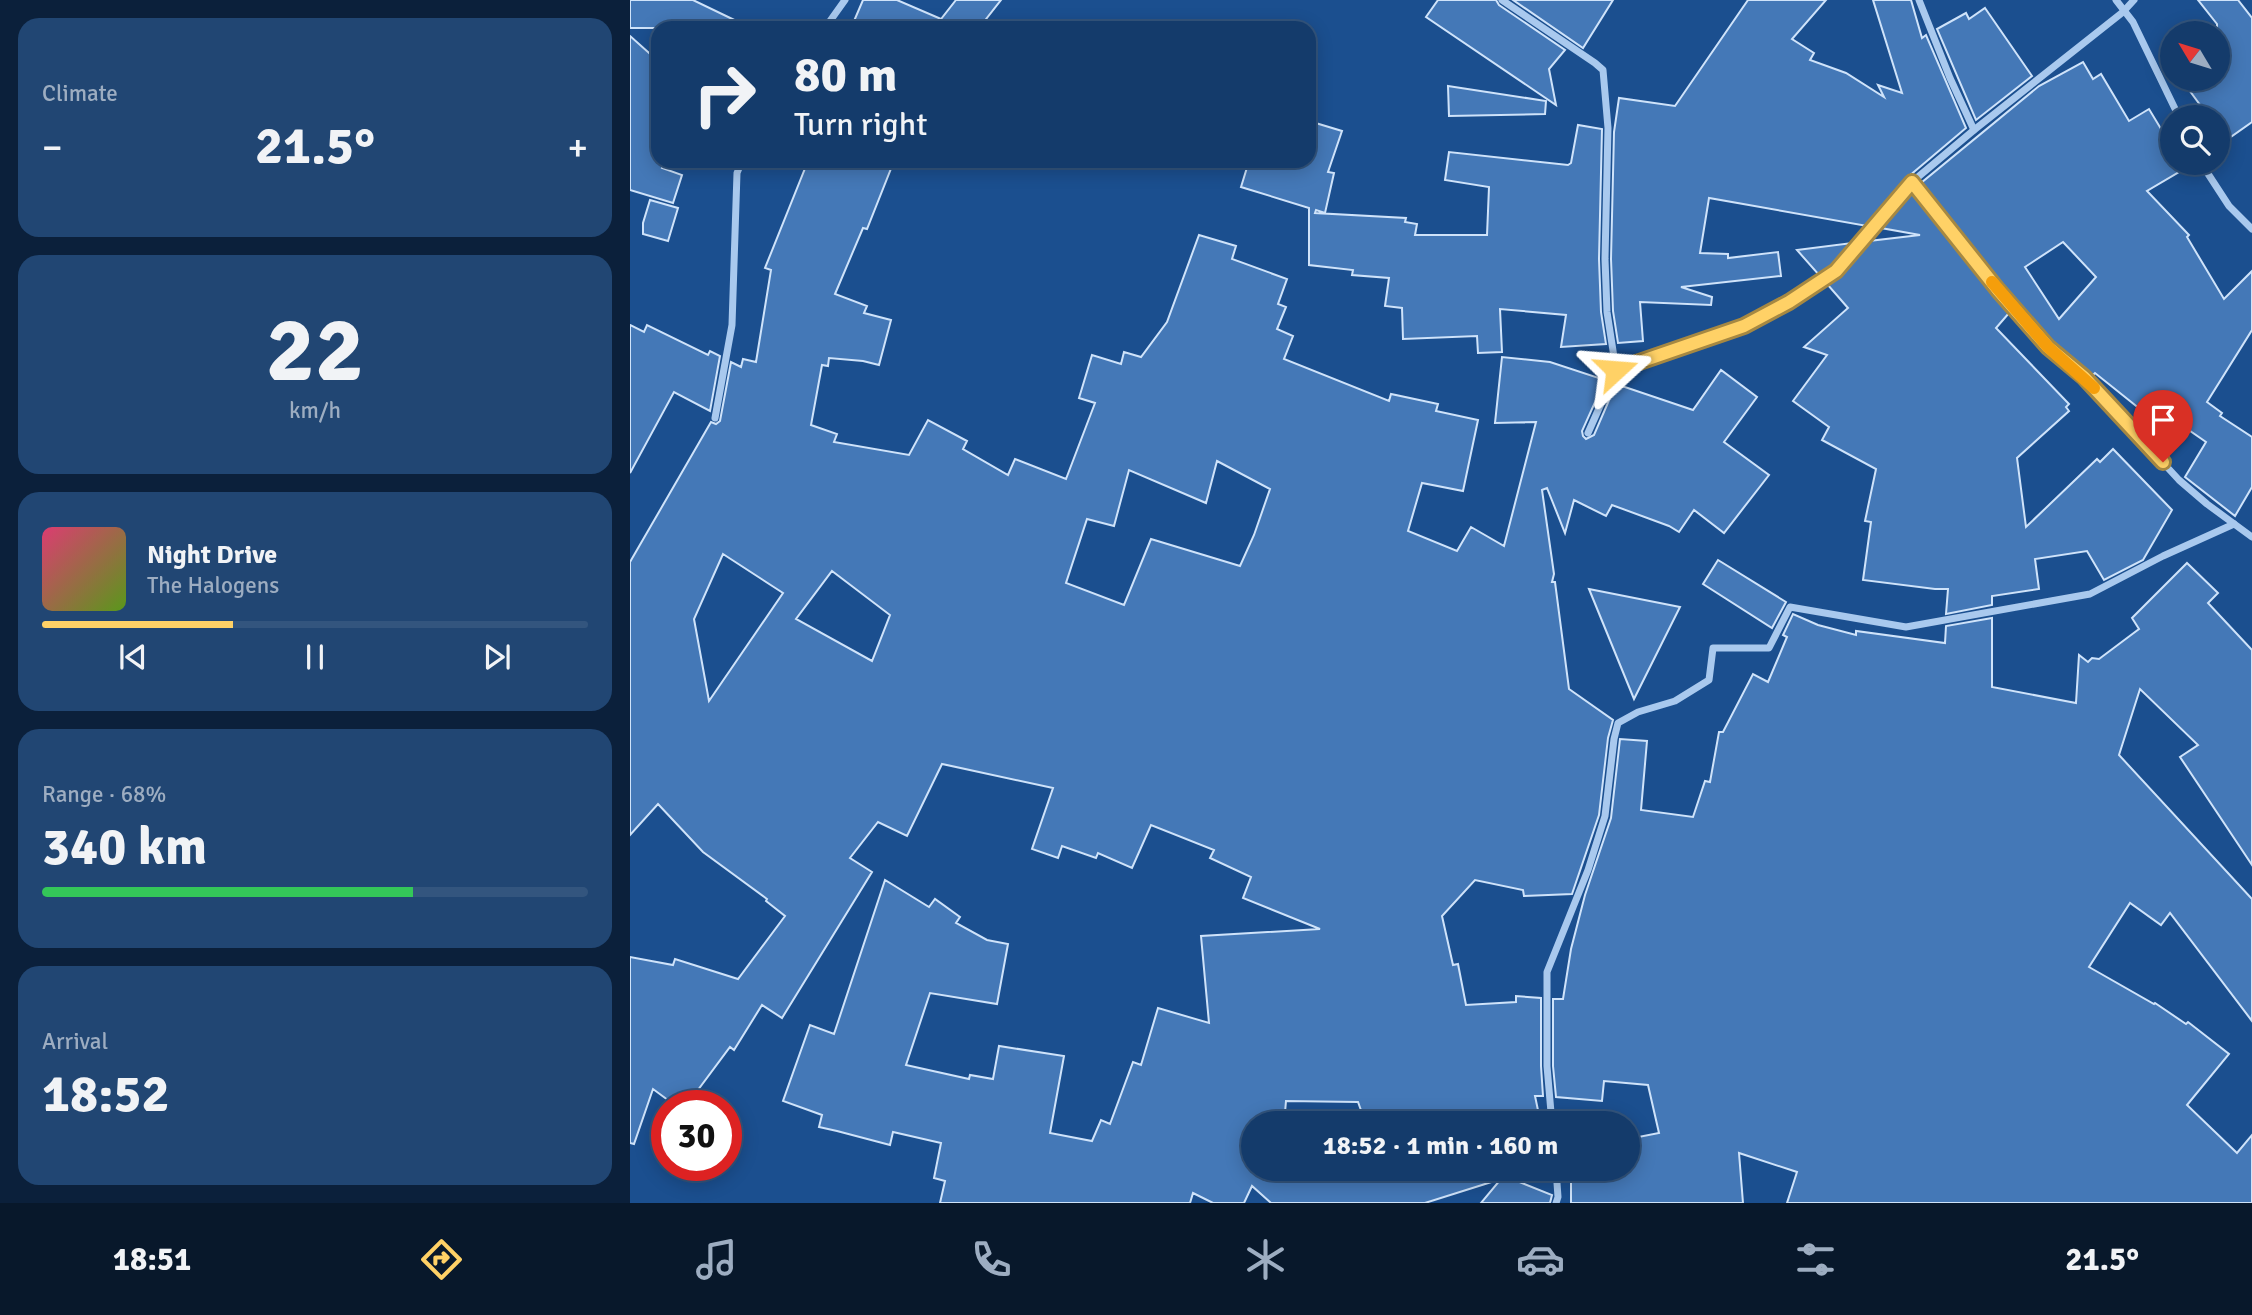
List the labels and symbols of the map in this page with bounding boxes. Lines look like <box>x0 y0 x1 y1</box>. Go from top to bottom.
north arrow <box>2160 21 2230 91</box>
position arrow <box>1579 333 1653 407</box>
pin <box>2133 390 2193 462</box>
speed limit sign: 30 <box>651 1090 742 1181</box>

